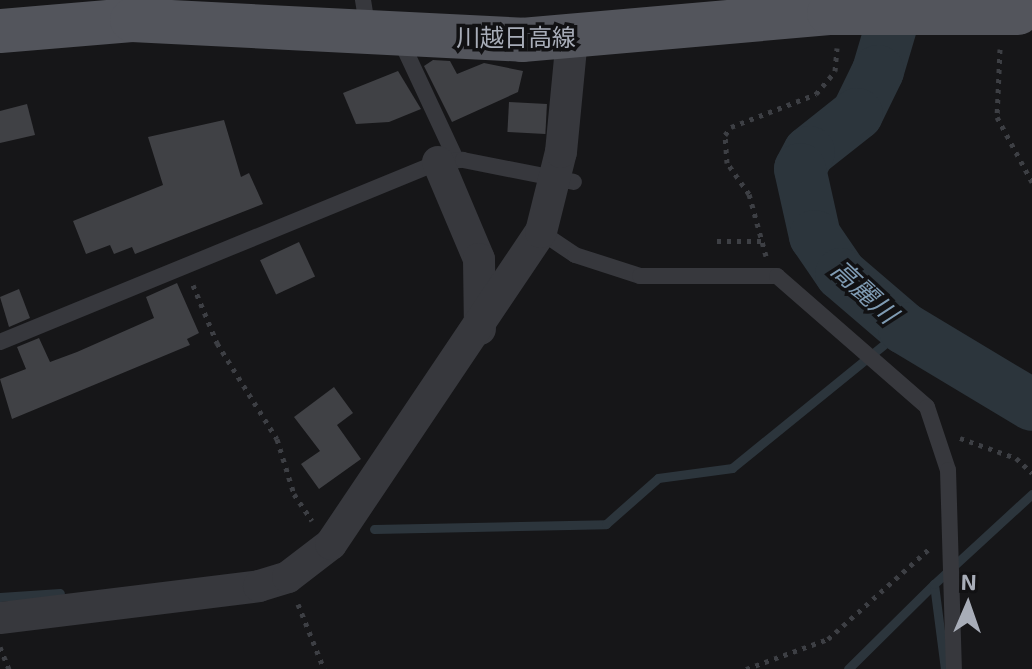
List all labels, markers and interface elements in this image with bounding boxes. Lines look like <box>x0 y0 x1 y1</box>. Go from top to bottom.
street label: 川越日高線 <box>456 23 576 51</box>
water label: 高麗川 <box>826 253 904 329</box>
north arrow <box>928 565 1008 645</box>
text: N <box>960 568 977 594</box>

